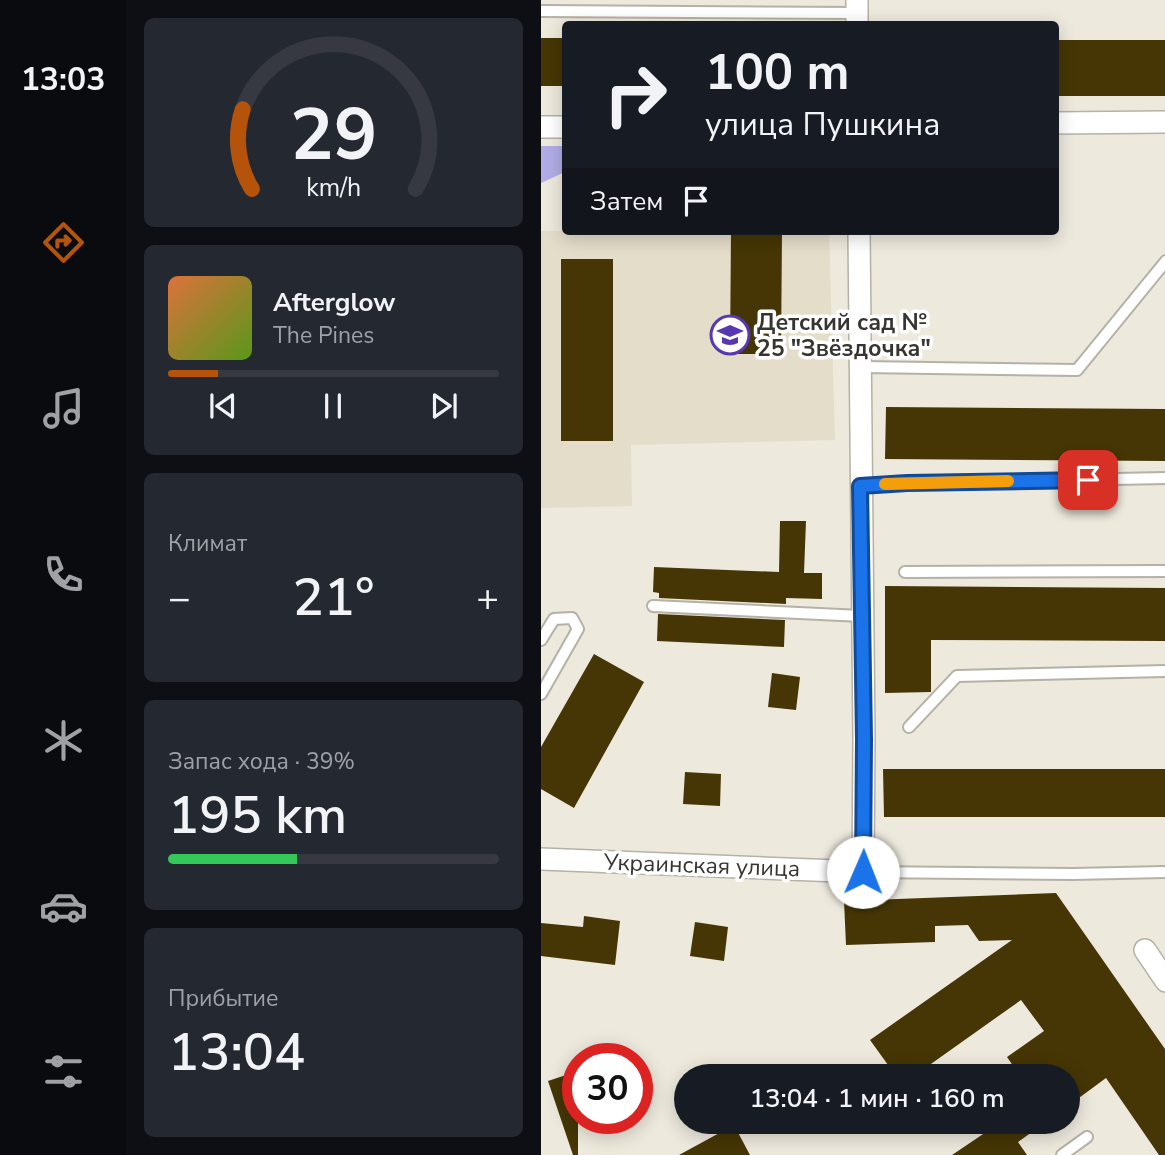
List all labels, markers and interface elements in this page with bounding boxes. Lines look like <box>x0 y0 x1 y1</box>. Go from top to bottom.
text: 100 m <box>705 39 849 106</box>
icon: right <box>590 49 681 140</box>
text: 13:03 <box>21 58 105 101</box>
text: 29 <box>290 85 377 185</box>
text: улица Пушкина <box>705 103 941 146</box>
text: km/h <box>306 171 361 205</box>
icon: arrive <box>677 182 715 220</box>
text: Затем <box>590 184 663 219</box>
icon: directions <box>39 218 88 267</box>
text: Afterglow <box>273 285 396 320</box>
place label: Детский сад № 25 "Звёздочка" <box>757 307 931 364</box>
school or university icon: Детский сад № 25 "Звёздочка" <box>709 314 751 356</box>
text: The Pines <box>273 320 374 351</box>
icon: music <box>39 384 88 433</box>
icon: previous <box>204 387 242 425</box>
icon: pause <box>314 387 352 425</box>
icon: next <box>425 387 463 425</box>
pin <box>1058 450 1118 510</box>
icon: arrive <box>1069 461 1107 499</box>
text: Климат <box>168 528 247 559</box>
icon: phone <box>39 550 88 599</box>
text: 21° <box>293 562 374 633</box>
text: − <box>168 573 191 624</box>
text: + <box>476 573 499 624</box>
icon: climate <box>39 716 88 765</box>
text: Запас хода · 39% <box>168 746 355 777</box>
text: 195 km <box>168 780 347 851</box>
position arrow <box>826 835 900 909</box>
street label: Украинская улица <box>602 847 801 884</box>
icon: car <box>39 882 88 931</box>
text: Прибытие <box>168 983 278 1014</box>
text: 13:04 <box>168 1017 305 1088</box>
speed limit sign: 30 <box>562 1043 653 1134</box>
icon: filters <box>39 1047 88 1096</box>
text: 13:04 · 1 мин · 160 m <box>749 1081 1005 1116</box>

